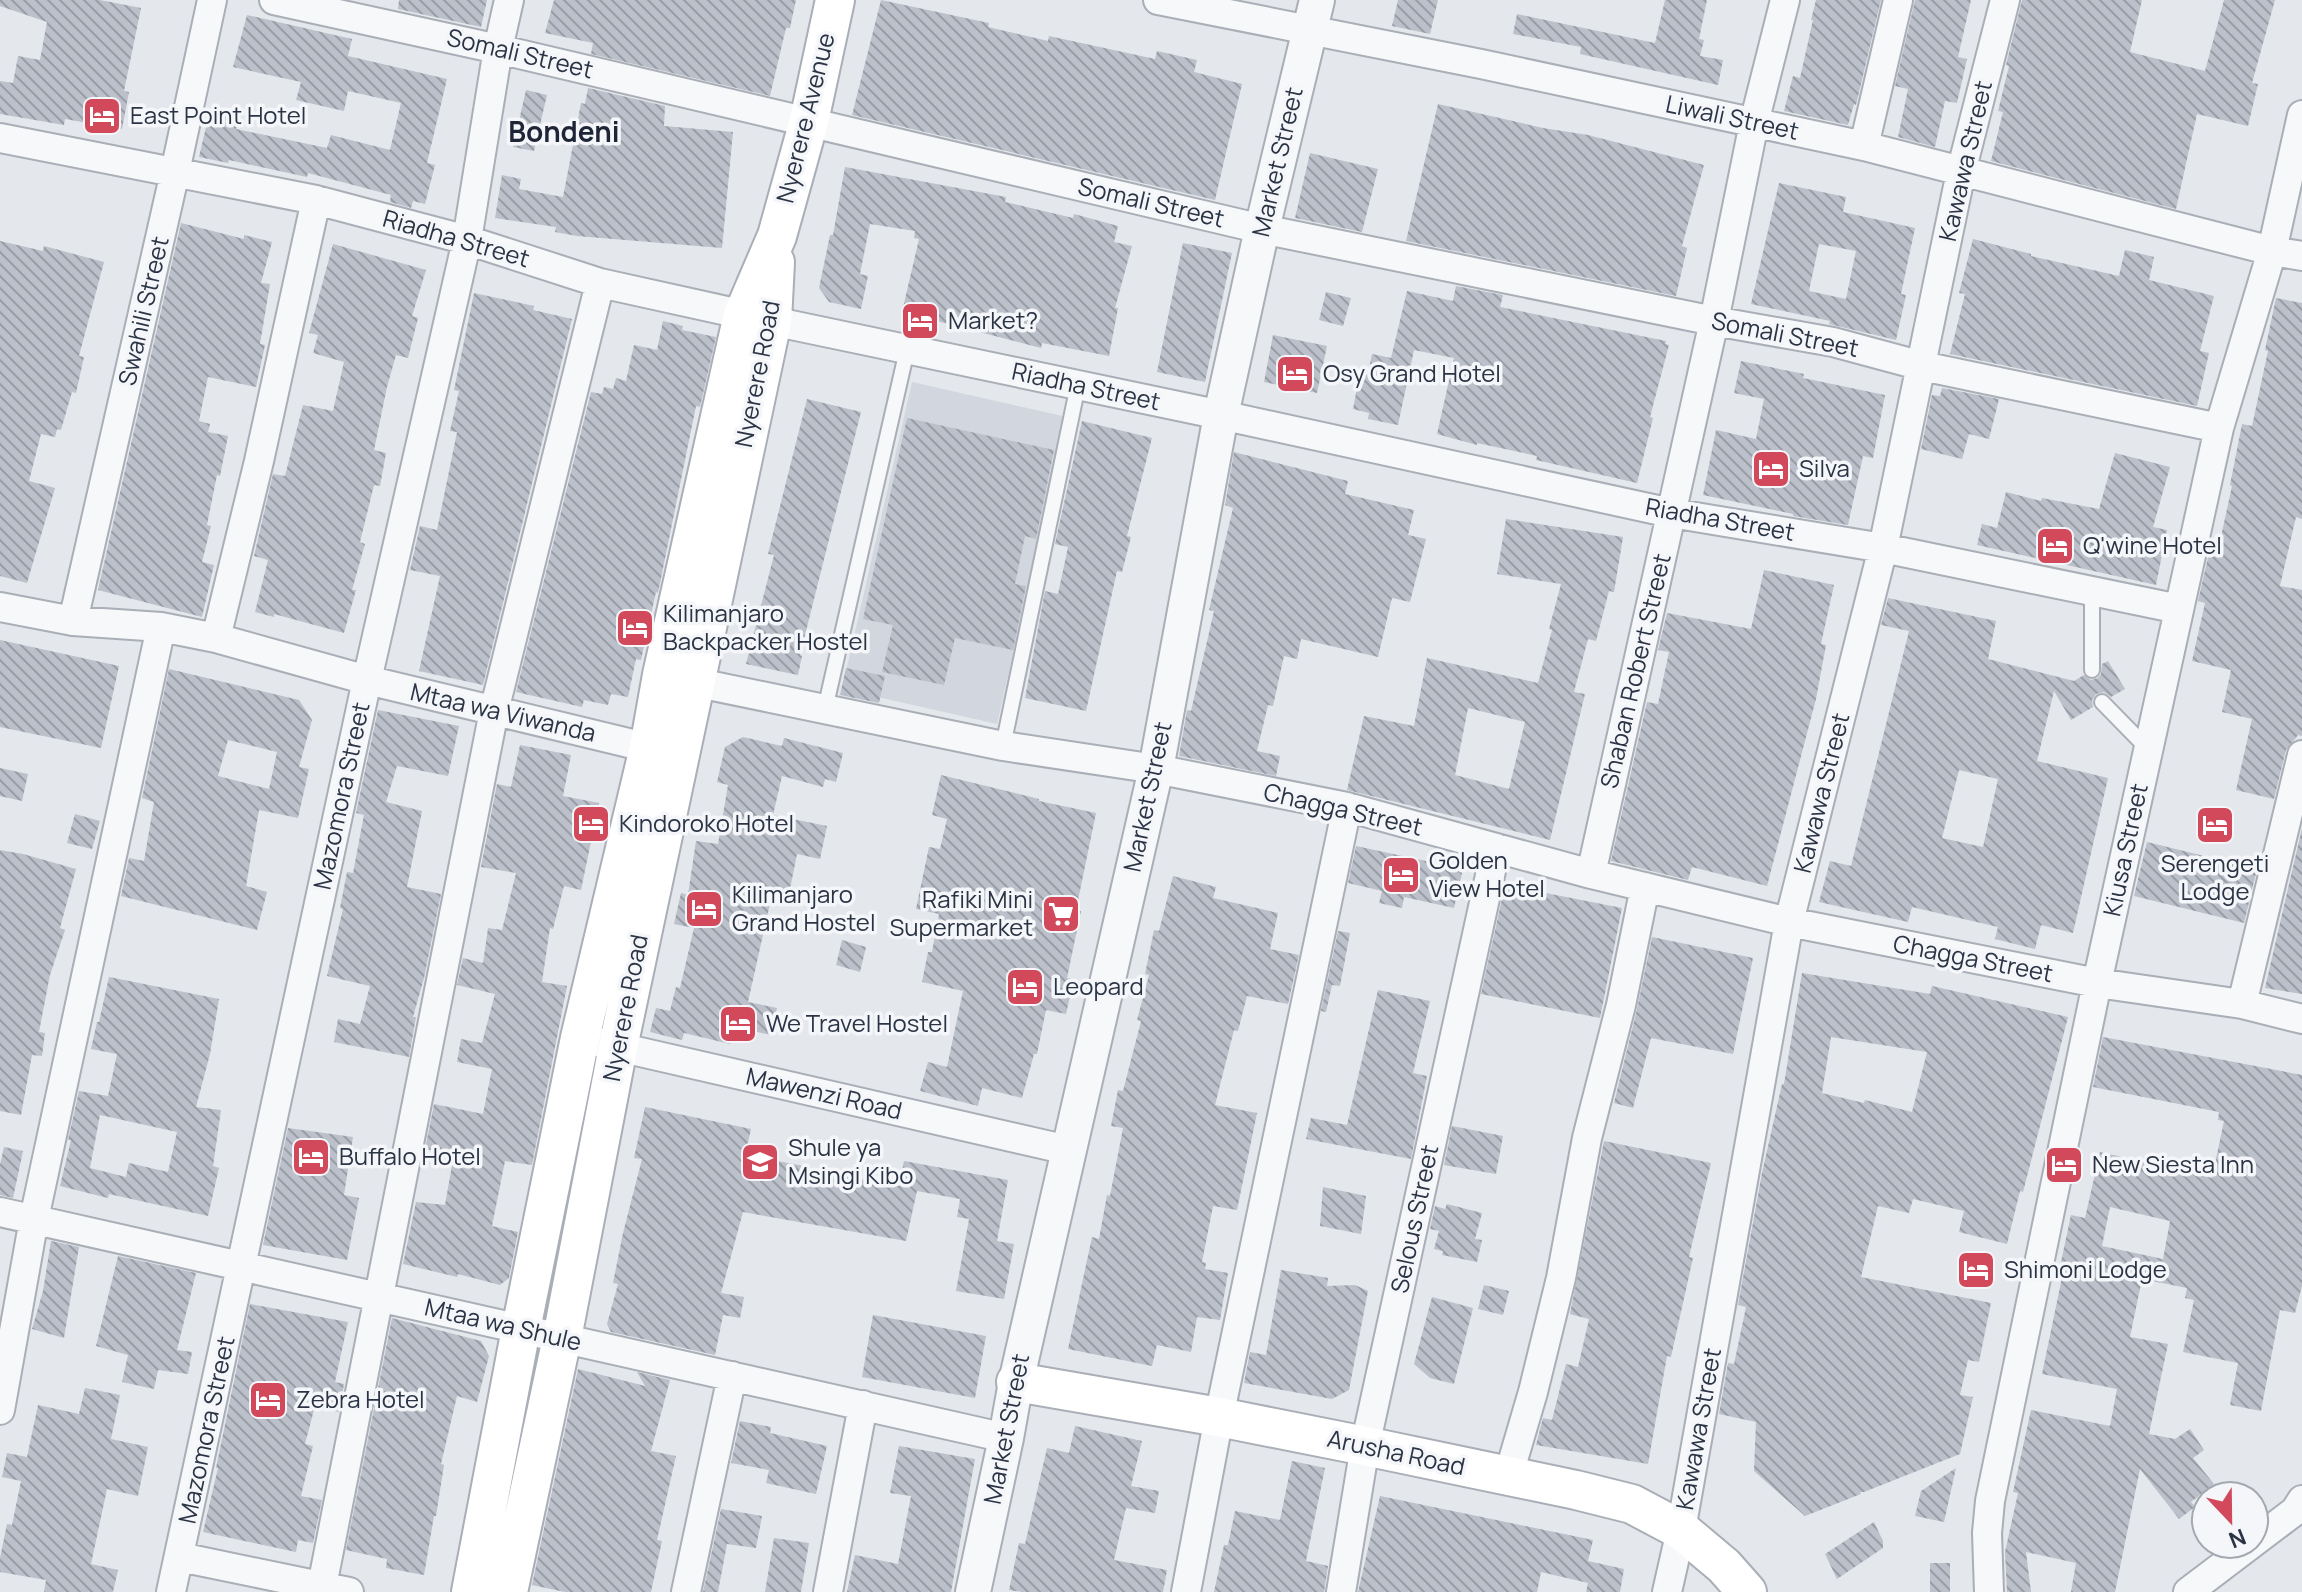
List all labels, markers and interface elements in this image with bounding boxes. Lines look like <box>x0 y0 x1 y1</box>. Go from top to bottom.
street label: Somali Street <box>444 20 597 85</box>
street label: Nyerere Avenue <box>767 29 842 206</box>
street label: Kawawa Street <box>1930 77 1999 244</box>
street label: Market Street <box>1243 84 1310 240</box>
street label: Liwali Street <box>1663 86 1802 147</box>
hotel icon: East Point Hotel <box>81 95 123 137</box>
place label: East Point Hotel <box>130 98 306 131</box>
district label: Bondeni <box>508 112 620 150</box>
street label: Somali Street <box>1075 169 1228 234</box>
street label: Riadha Street <box>379 201 534 274</box>
street label: Swahili Street <box>109 233 176 389</box>
street label: Nyerere Road <box>726 297 787 450</box>
hotel icon: Market? <box>899 300 941 342</box>
place label: Market? <box>948 303 1038 336</box>
street label: Somali Street <box>1709 303 1862 364</box>
hotel icon: Osy Grand Hotel <box>1274 353 1316 395</box>
street label: Riadha Street <box>1009 354 1164 417</box>
place label: Osy Grand Hotel <box>1323 356 1501 389</box>
hotel icon: Silva <box>1750 448 1792 490</box>
place label: Silva <box>1799 451 1850 484</box>
street label: Riadha Street <box>1643 489 1798 548</box>
hotel icon: Q'wine Hotel <box>2034 525 2076 567</box>
place label: Q'wine Hotel <box>2083 528 2222 561</box>
street label: Shaban Robert Street <box>1591 550 1678 791</box>
place label: Kilimanjaro Backpacker Hostel <box>663 596 868 657</box>
hotel icon: Kilimanjaro Backpacker Hostel <box>614 607 656 649</box>
street label: Mtaa wa Viwanda <box>407 674 599 749</box>
street label: Mazomora Street <box>305 699 376 892</box>
street label: Kawawa Street <box>1785 709 1856 876</box>
street label: Market Street <box>1115 719 1179 875</box>
street label: Chagga Street <box>1261 774 1426 843</box>
street label: Kiusa Street <box>2094 780 2155 919</box>
hotel icon: Kindoroko Hotel <box>570 803 612 845</box>
hotel icon: Serengeti Lodge <box>2194 804 2236 846</box>
place label: Kindoroko Hotel <box>619 806 794 839</box>
place label: Golden View Hotel <box>1429 843 1545 904</box>
place label: Serengeti Lodge <box>2161 846 2269 907</box>
hotel icon: Golden View Hotel <box>1380 854 1422 896</box>
place label: Kilimanjaro Grand Hostel <box>732 877 876 938</box>
place label: Rafiki Mini Supermarket <box>889 882 1033 943</box>
hotel icon: Kilimanjaro Grand Hostel <box>683 888 725 930</box>
supermarket icon: Rafiki Mini Supermarket <box>1040 893 1082 935</box>
street label: Chagga Street <box>1891 926 2056 989</box>
street label: Nyerere Road <box>594 931 655 1084</box>
hotel icon: Leopard <box>1004 966 1046 1008</box>
place label: Leopard <box>1053 969 1144 1002</box>
hotel icon: We Travel Hostel <box>717 1003 759 1045</box>
place label: We Travel Hostel <box>766 1006 948 1039</box>
street label: Mawenzi Road <box>743 1059 905 1126</box>
place label: Shule ya Msingi Kibo <box>788 1130 914 1191</box>
hotel icon: Buffalo Hotel <box>290 1136 332 1178</box>
place label: Buffalo Hotel <box>339 1139 481 1172</box>
school or university icon: Shule ya Msingi Kibo <box>739 1141 781 1183</box>
street label: Selous Street <box>1382 1142 1445 1296</box>
hotel icon: New Siesta Inn <box>2043 1144 2085 1186</box>
place label: New Siesta Inn <box>2092 1147 2254 1180</box>
hotel icon: Shimoni Lodge <box>1955 1249 1997 1291</box>
place label: Shimoni Lodge <box>2004 1252 2167 1285</box>
street label: Mtaa wa Shule <box>422 1289 585 1358</box>
street label: Mazomora Street <box>170 1333 241 1526</box>
street label: Kawawa Street <box>1667 1345 1728 1512</box>
street label: Market Street <box>975 1351 1036 1507</box>
hotel icon: Zebra Hotel <box>247 1379 289 1421</box>
place label: Zebra Hotel <box>296 1382 425 1415</box>
street label: Arusha Road <box>1324 1421 1468 1482</box>
north arrow <box>2190 1480 2270 1560</box>
text: N <box>2225 1522 2250 1555</box>

